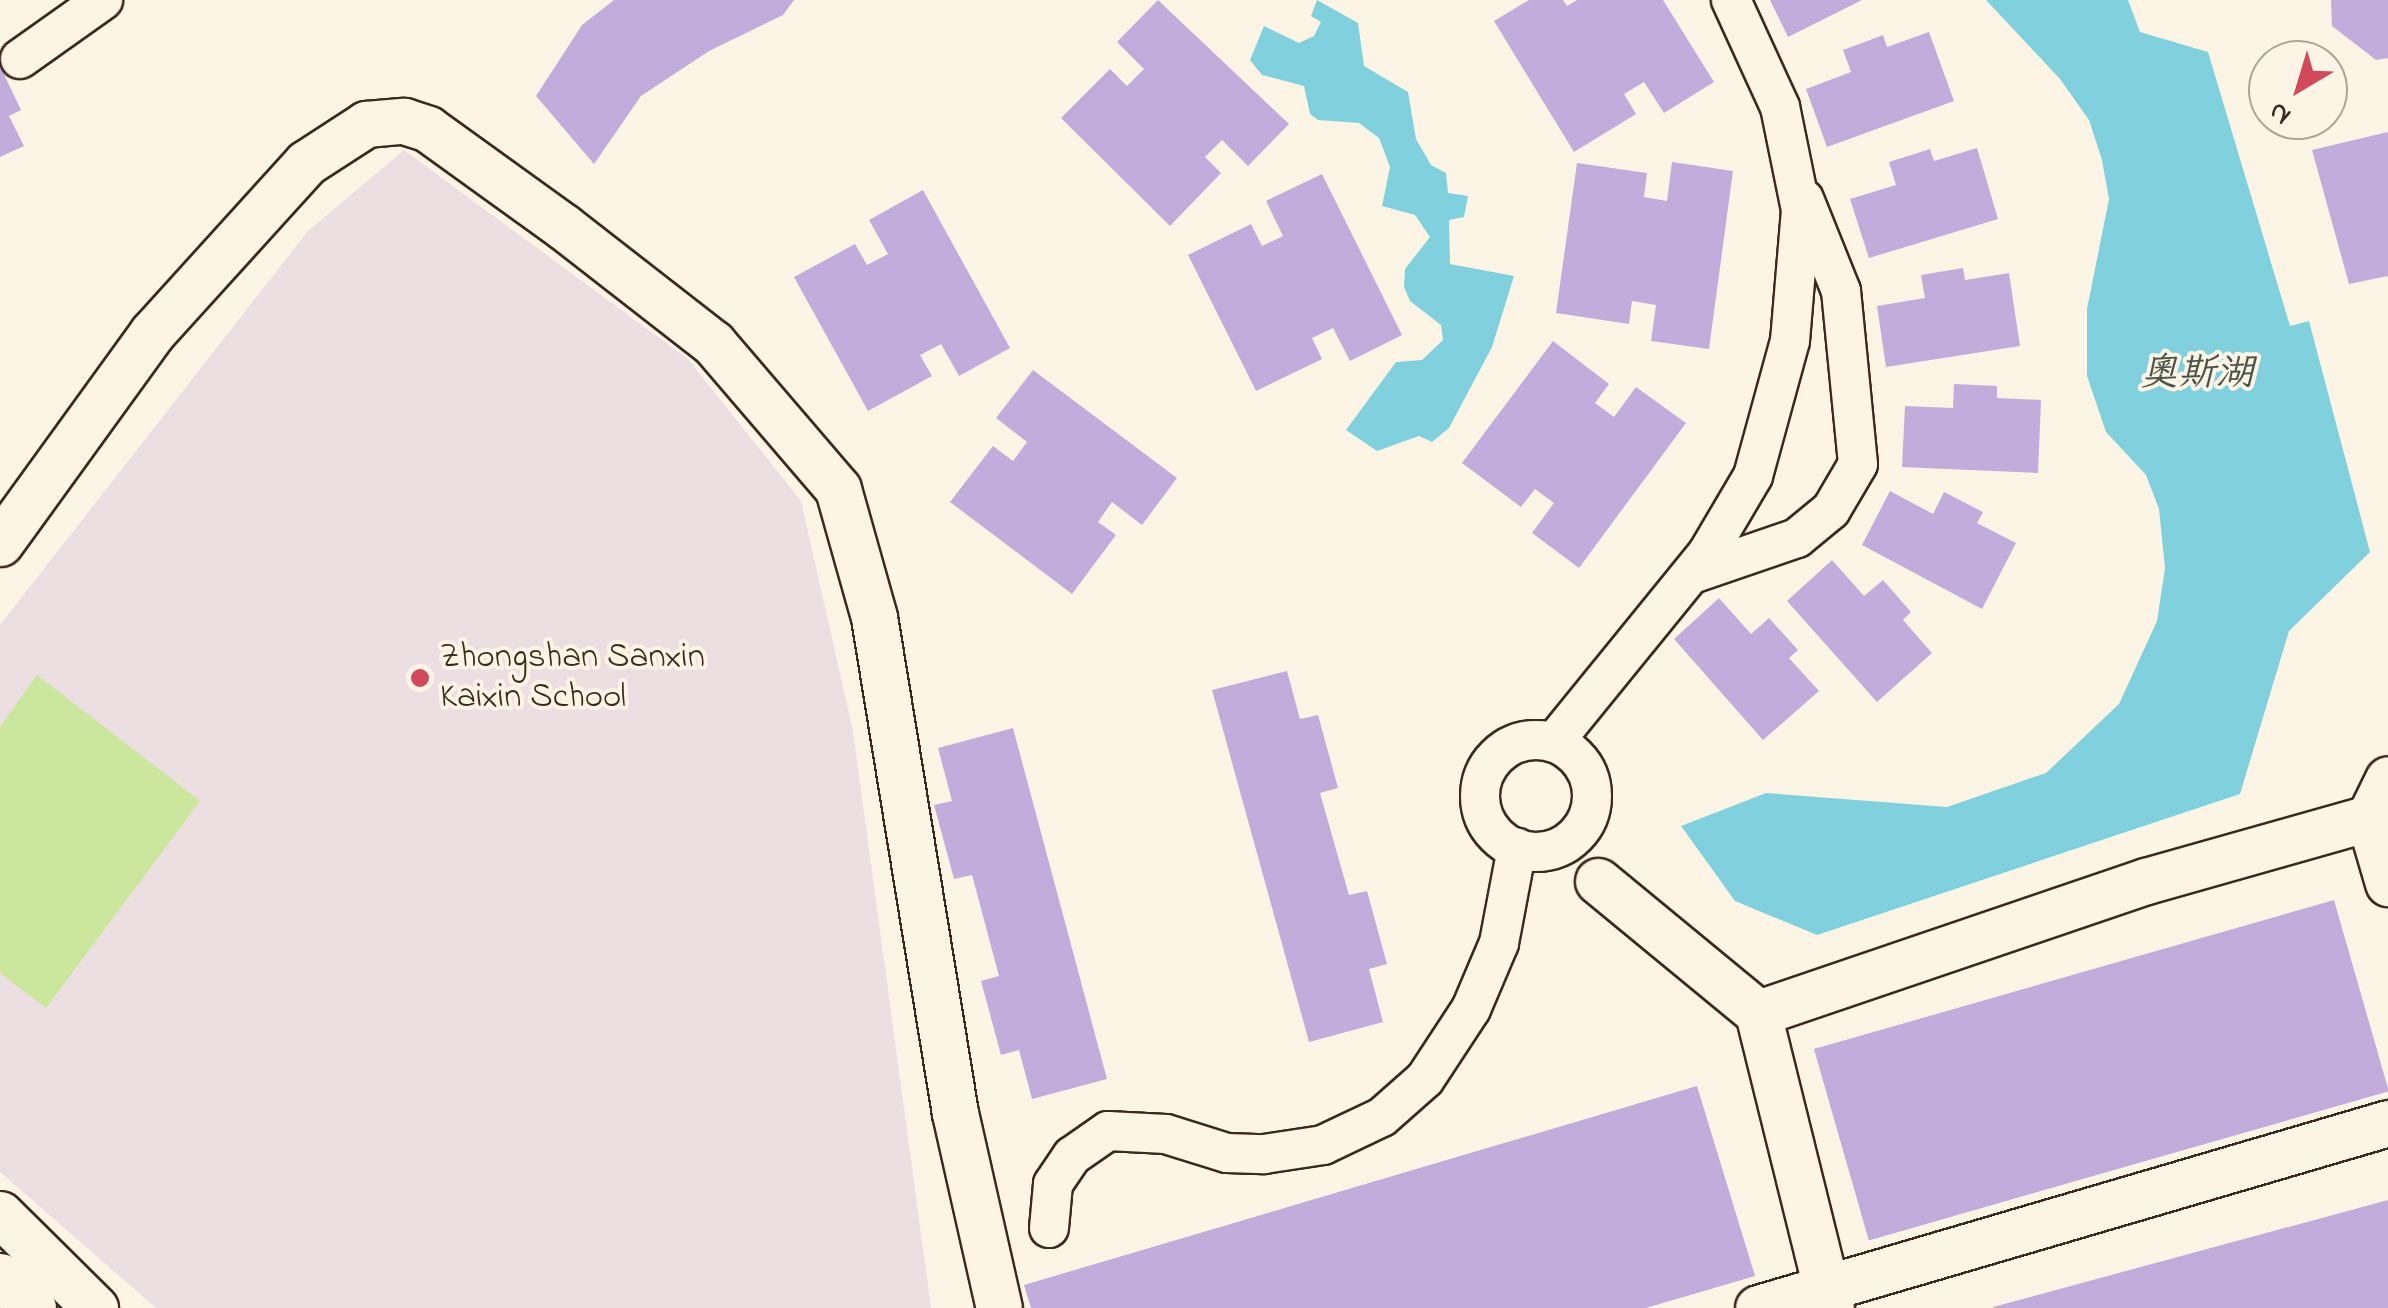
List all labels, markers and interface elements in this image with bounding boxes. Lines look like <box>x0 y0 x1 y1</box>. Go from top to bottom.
north arrow <box>2248 40 2348 140</box>
text: N <box>2260 90 2301 134</box>
water label: 奥斯湖 <box>2140 353 2254 399</box>
place label: Zhongshan Sanxin Kaixin School <box>440 637 705 719</box>
marker: Zhongshan Sanxin Kaixin School <box>409 667 431 689</box>

